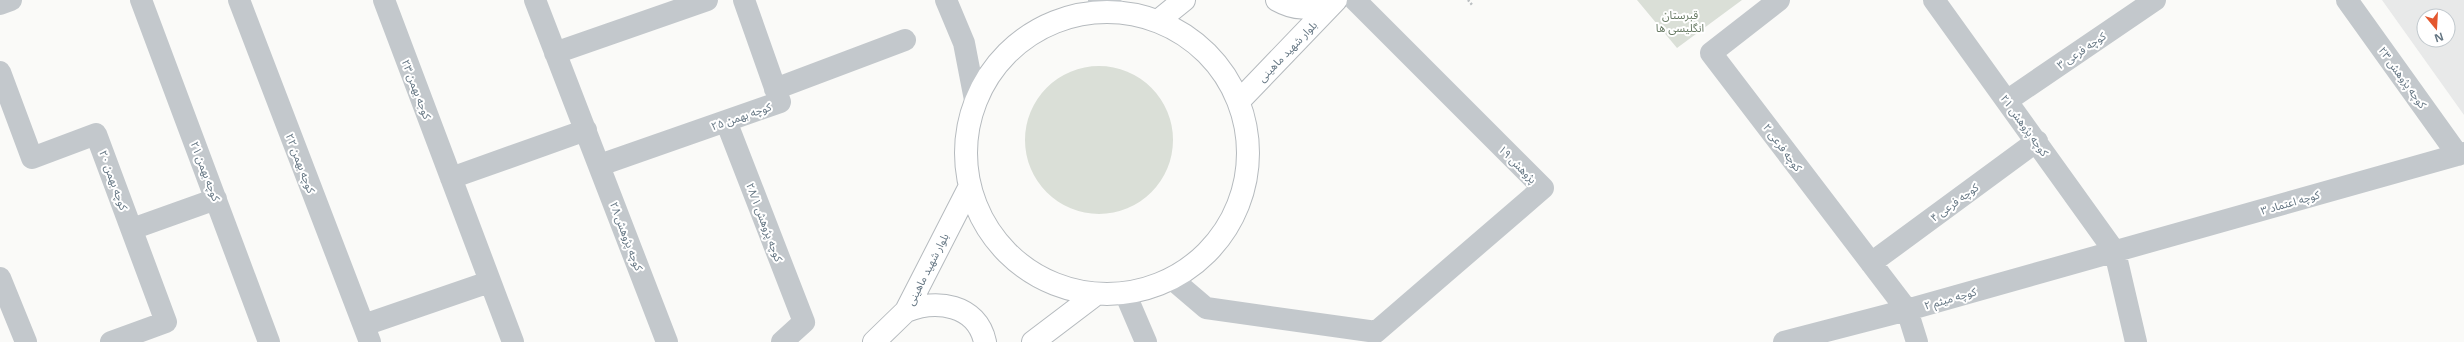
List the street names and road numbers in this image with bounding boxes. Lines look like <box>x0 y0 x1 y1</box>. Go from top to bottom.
street label: بلوار شهید ماهینی <box>1254 17 1320 85</box>
street label: کوچه فرعی ۳ <box>2054 28 2109 73</box>
street label: کوچه پژوهش ۲۳ <box>2375 43 2431 112</box>
street label: کوجه بهمن ۲۳ <box>399 57 435 121</box>
street label: کوچه پژوهش ۲۱ <box>1997 91 2053 160</box>
street label: کوچه بهمن ۲۵ <box>709 99 774 134</box>
street label: کوچه فرعی ۲ <box>1759 120 1806 175</box>
street label: کوچه بهمن ۲۲ <box>282 131 319 196</box>
street label: کوچه بهمن ۲۱ <box>187 139 224 204</box>
street label: پژوهش ۱۹ <box>1495 142 1540 187</box>
street label: کوچه بهمن ۲۰ <box>95 148 132 213</box>
street label: کوچه فرعی ۴ <box>1927 179 1982 225</box>
street label: کوچه پژوهش ۲۸/۱ <box>742 181 787 264</box>
street label: کوچه اعتماد ۳ <box>2259 186 2322 219</box>
street label: کوچه پژوهش ۲۸ <box>606 199 647 273</box>
street label: بلوار شهید ماهینی <box>902 230 952 308</box>
street label: کوچه میثم ۲ <box>1922 283 1979 315</box>

